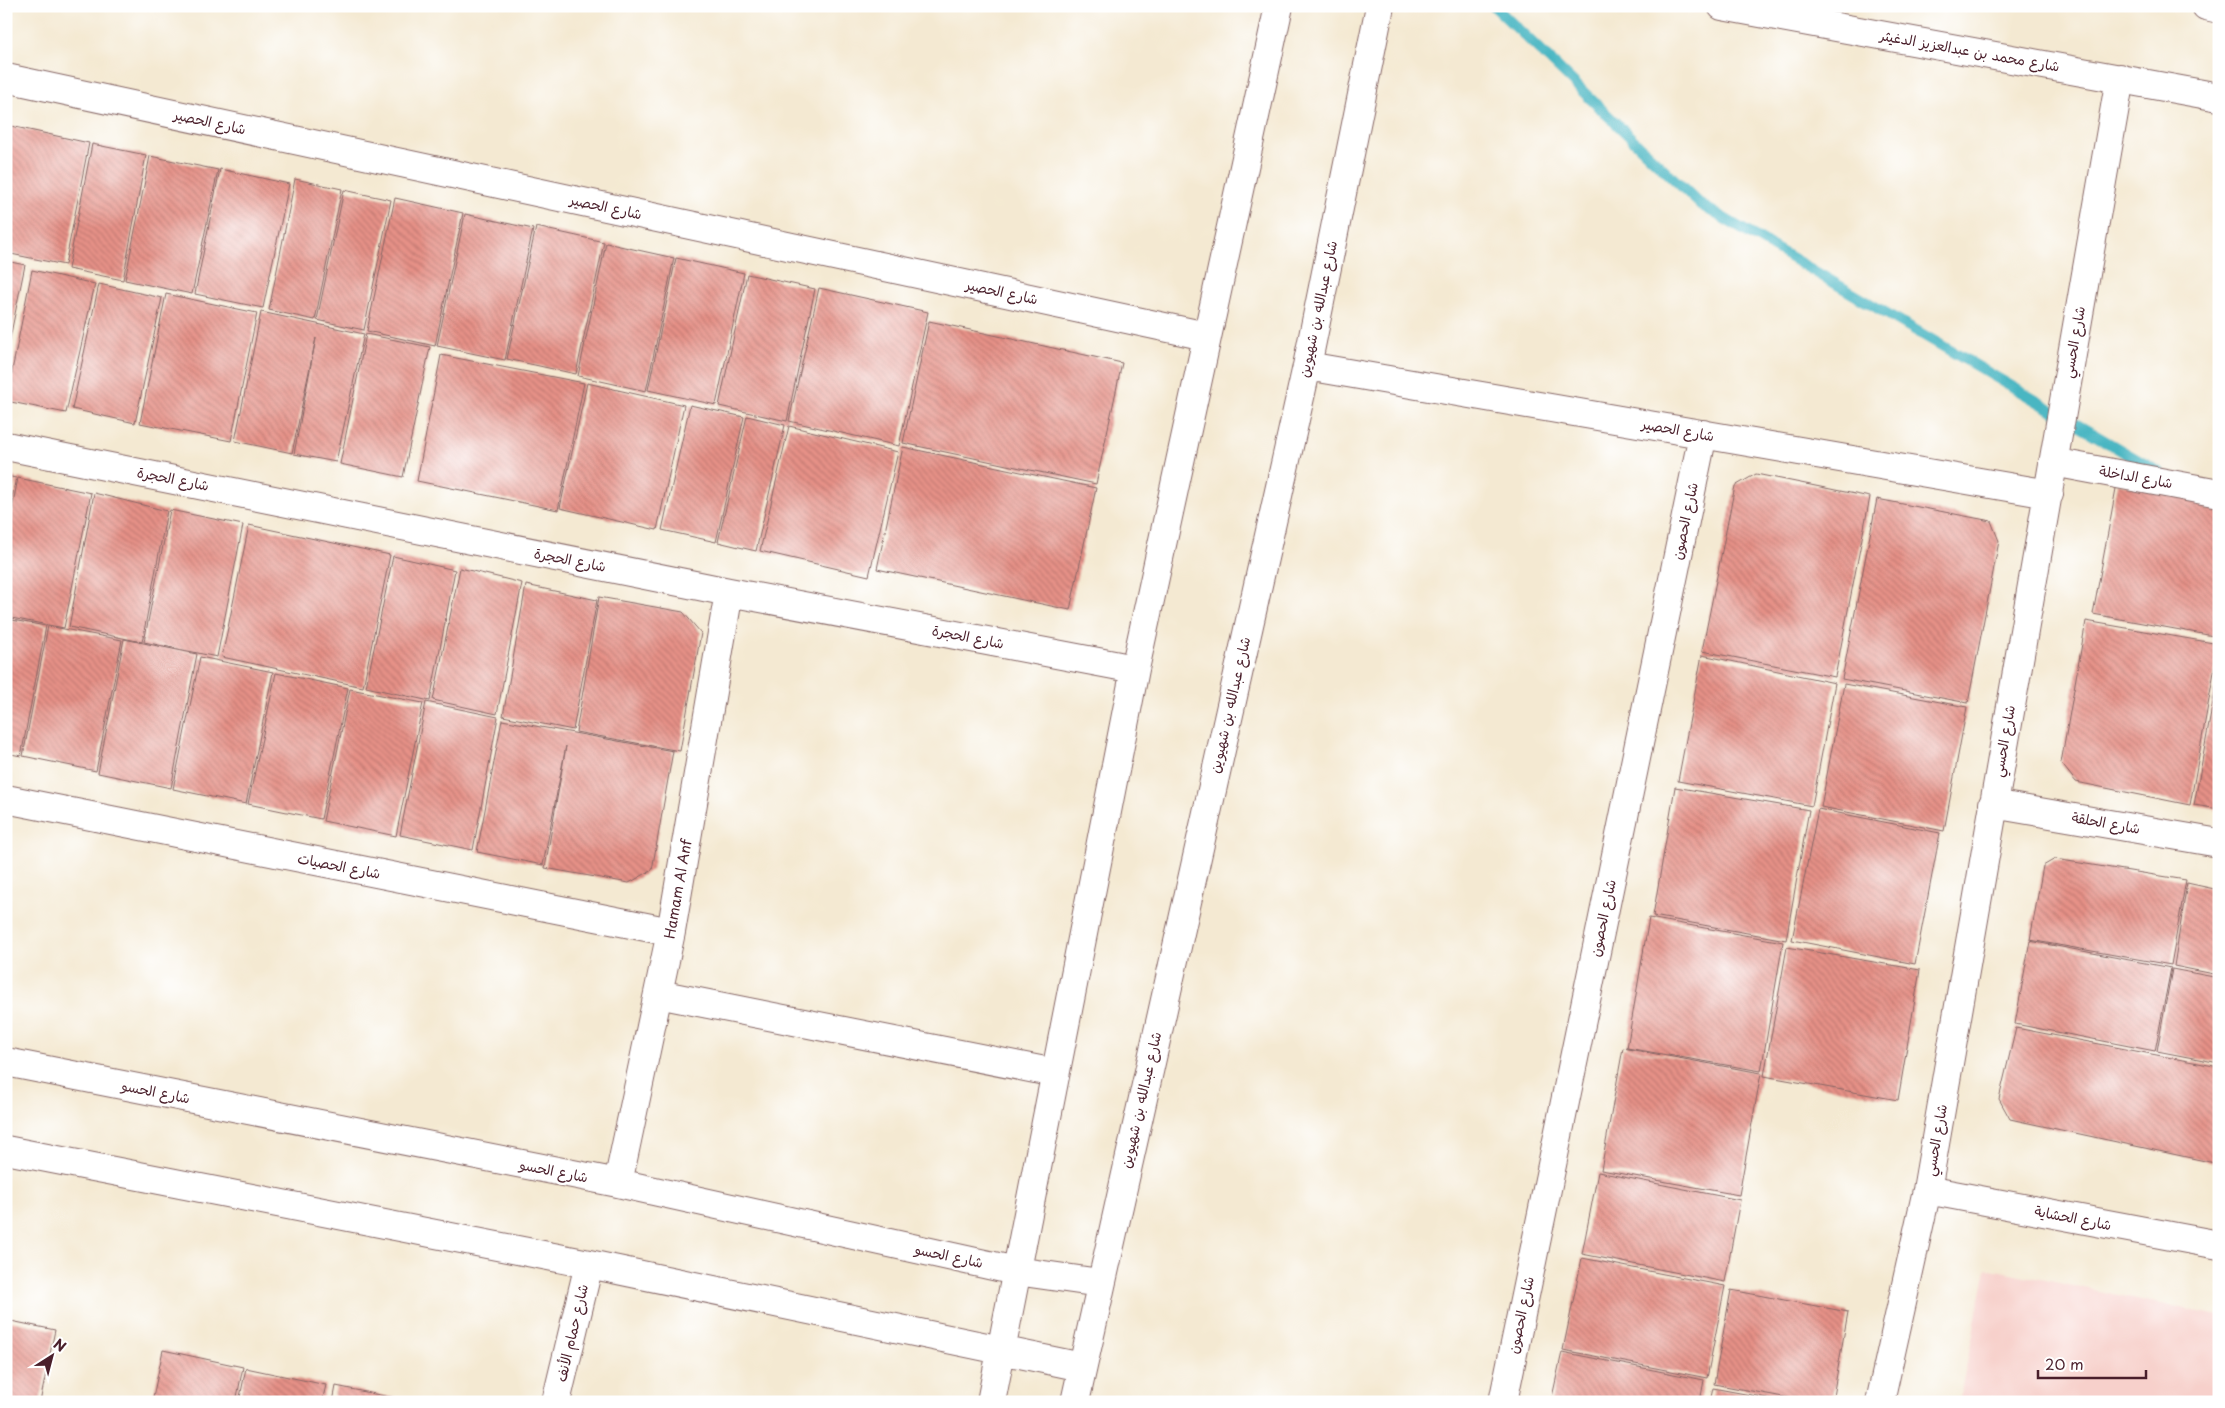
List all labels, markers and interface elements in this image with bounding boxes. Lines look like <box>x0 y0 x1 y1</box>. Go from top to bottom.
street label: شارع محمد بن عبدالعزيز الدغيثر <box>1878 24 2062 77</box>
street label: شارع الحصير <box>171 103 248 139</box>
street label: شارع الحصير <box>567 188 644 224</box>
street label: شارع عبدالله بن شهيوين <box>1293 239 1342 379</box>
street label: شارع الحصير <box>963 273 1040 309</box>
street label: شارع الحسي <box>2057 304 2093 380</box>
street label: شارع الحصير <box>1639 413 1716 446</box>
street label: شارع الداخلة <box>2098 460 2174 493</box>
street label: شارع الحجرة <box>135 461 211 496</box>
street label: شارع الحصون <box>1666 480 1703 562</box>
street label: شارع الحجرة <box>532 542 608 577</box>
street label: شارع الحجرة <box>930 619 1006 654</box>
street label: شارع عبدالله بن شهيوين <box>1204 635 1255 775</box>
street label: شارع الحسي <box>1987 703 2023 779</box>
street label: شارع الحلقة <box>2070 806 2142 839</box>
street label: Hamam Al Anf <box>658 836 697 940</box>
street label: شارع الحصيات <box>296 847 382 884</box>
street label: شارع الحصون <box>1584 877 1621 959</box>
street label: شارع عبدالله بن شهيوين <box>1115 1030 1166 1170</box>
street label: شارع الحسو <box>119 1074 192 1108</box>
street label: شارع الحسي <box>1919 1102 1955 1178</box>
street label: شارع الحسو <box>517 1153 590 1187</box>
street label: شارع الحشاية <box>2033 1200 2113 1235</box>
street label: شارع الحسو <box>912 1238 985 1273</box>
street label: شارع الحصون <box>1502 1274 1539 1356</box>
street label: شارع حمام الأنف <box>550 1282 594 1384</box>
north arrow <box>28 1330 78 1380</box>
text: N <box>49 1333 71 1357</box>
scale bar <box>2038 1348 2145 1380</box>
text: 20 m <box>2045 1352 2084 1375</box>

